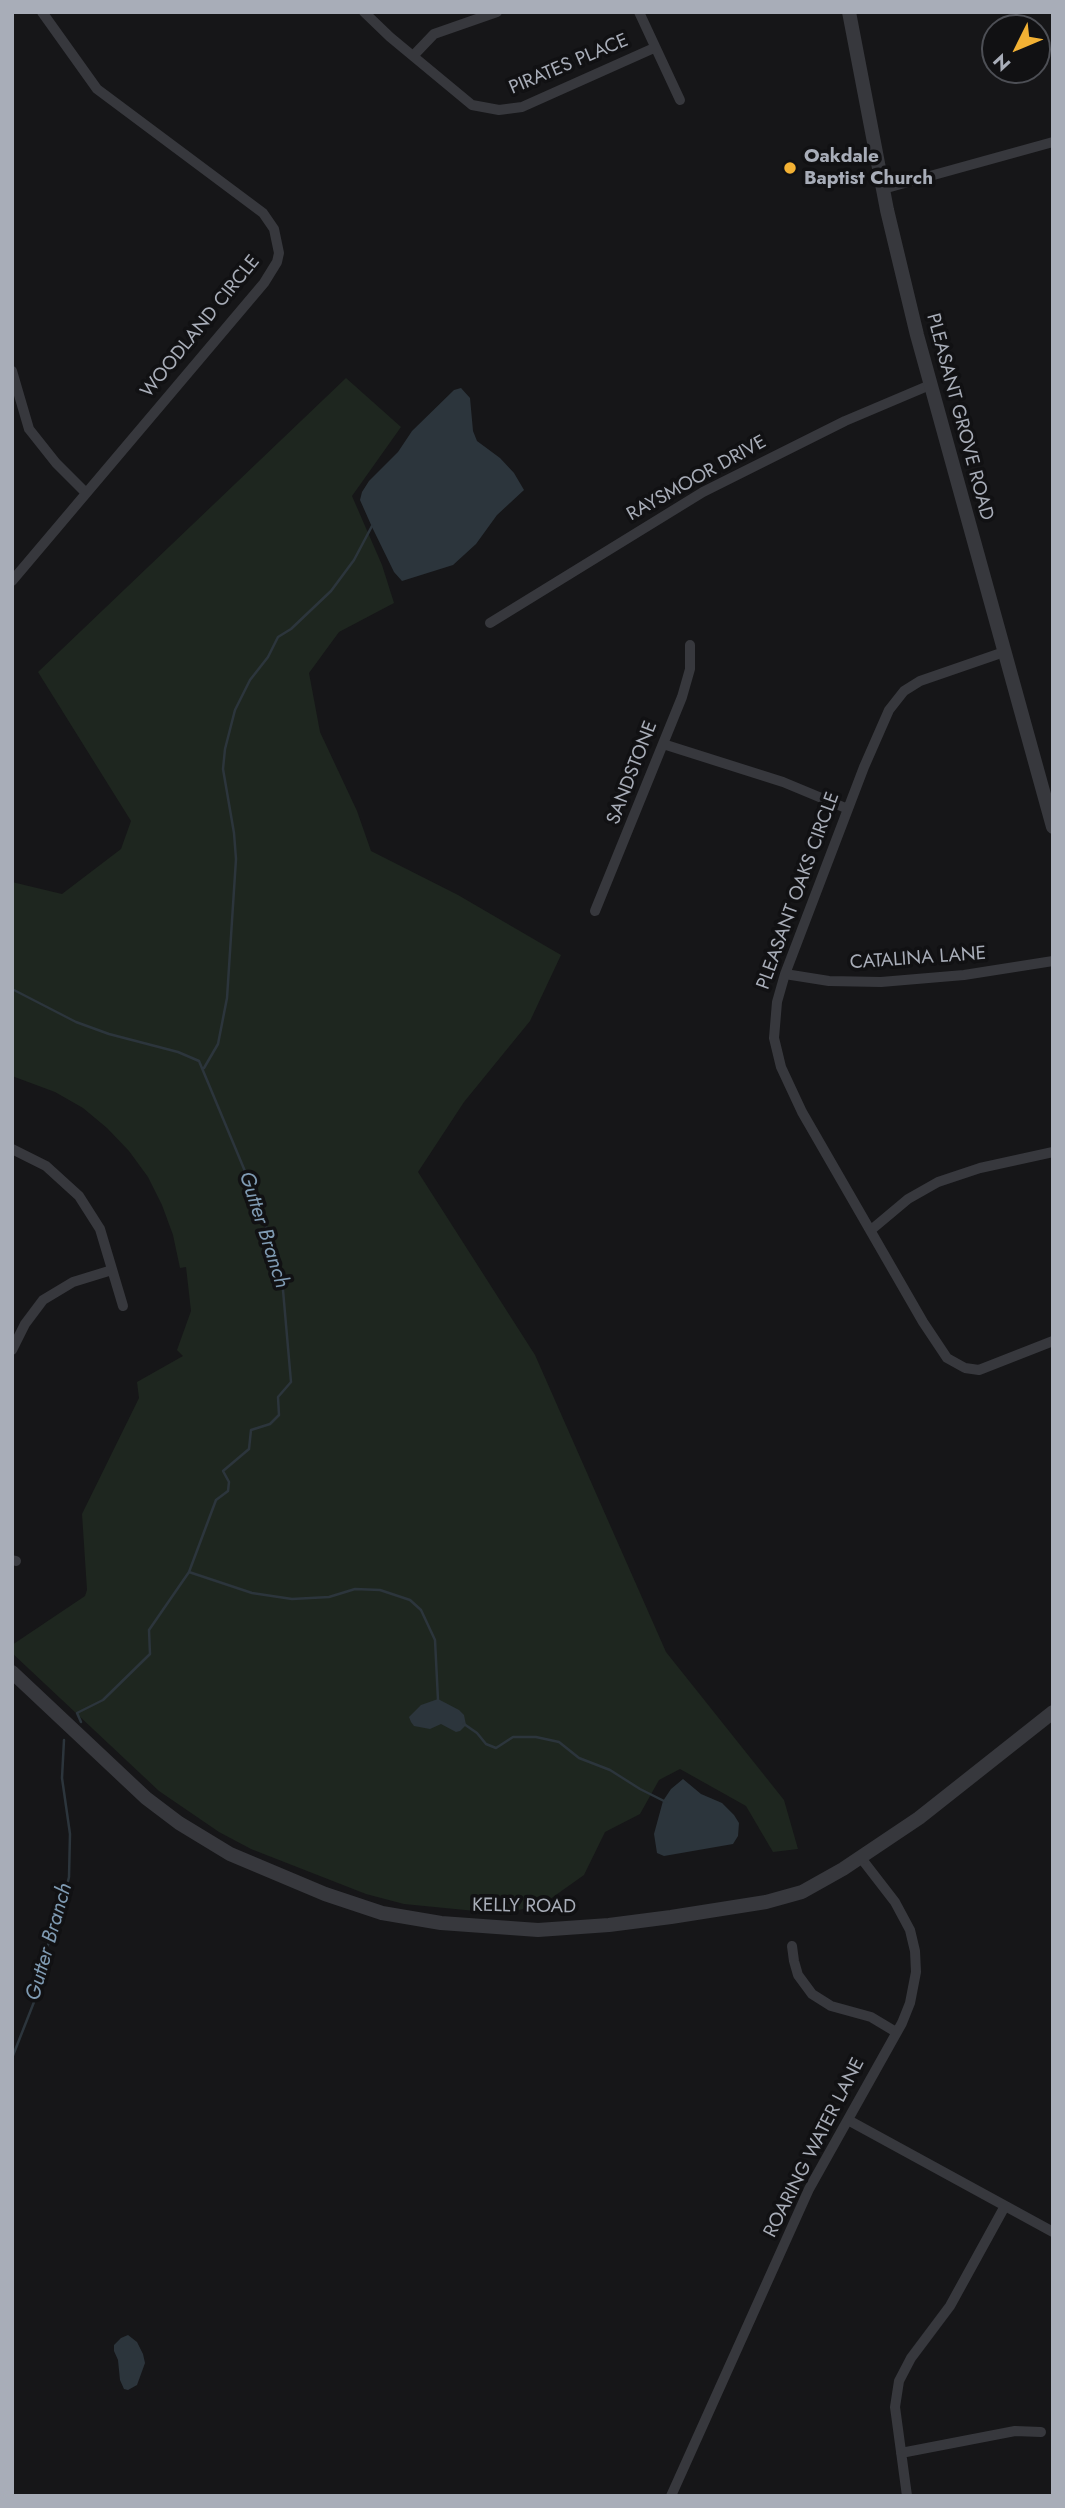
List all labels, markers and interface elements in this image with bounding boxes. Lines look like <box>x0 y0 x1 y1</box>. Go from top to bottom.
north arrow <box>981 14 1051 84</box>
street label: PIRATES PLACE <box>506 30 632 100</box>
text: N <box>987 48 1017 77</box>
place label: Oakdale Baptist Church <box>804 146 933 190</box>
marker: Oakdale Baptist Church <box>782 160 798 176</box>
street label: WOODLAND CIRCLE <box>137 251 265 403</box>
street label: PLEASANT GROVE ROAD <box>920 311 998 523</box>
street label: RAYSMOOR DRIVE <box>623 431 771 527</box>
street label: SANDSTONE <box>603 718 663 828</box>
street label: PLEASANT OAKS CIRCLE <box>753 789 845 993</box>
street label: CATALINA LANE <box>849 943 987 975</box>
water label: Gutter Branch <box>232 1168 294 1292</box>
water label: Gutter Branch <box>21 1880 79 2004</box>
street label: KELLY ROAD <box>472 1895 576 1919</box>
street label: ROARING WATER LANE <box>760 2054 870 2242</box>

